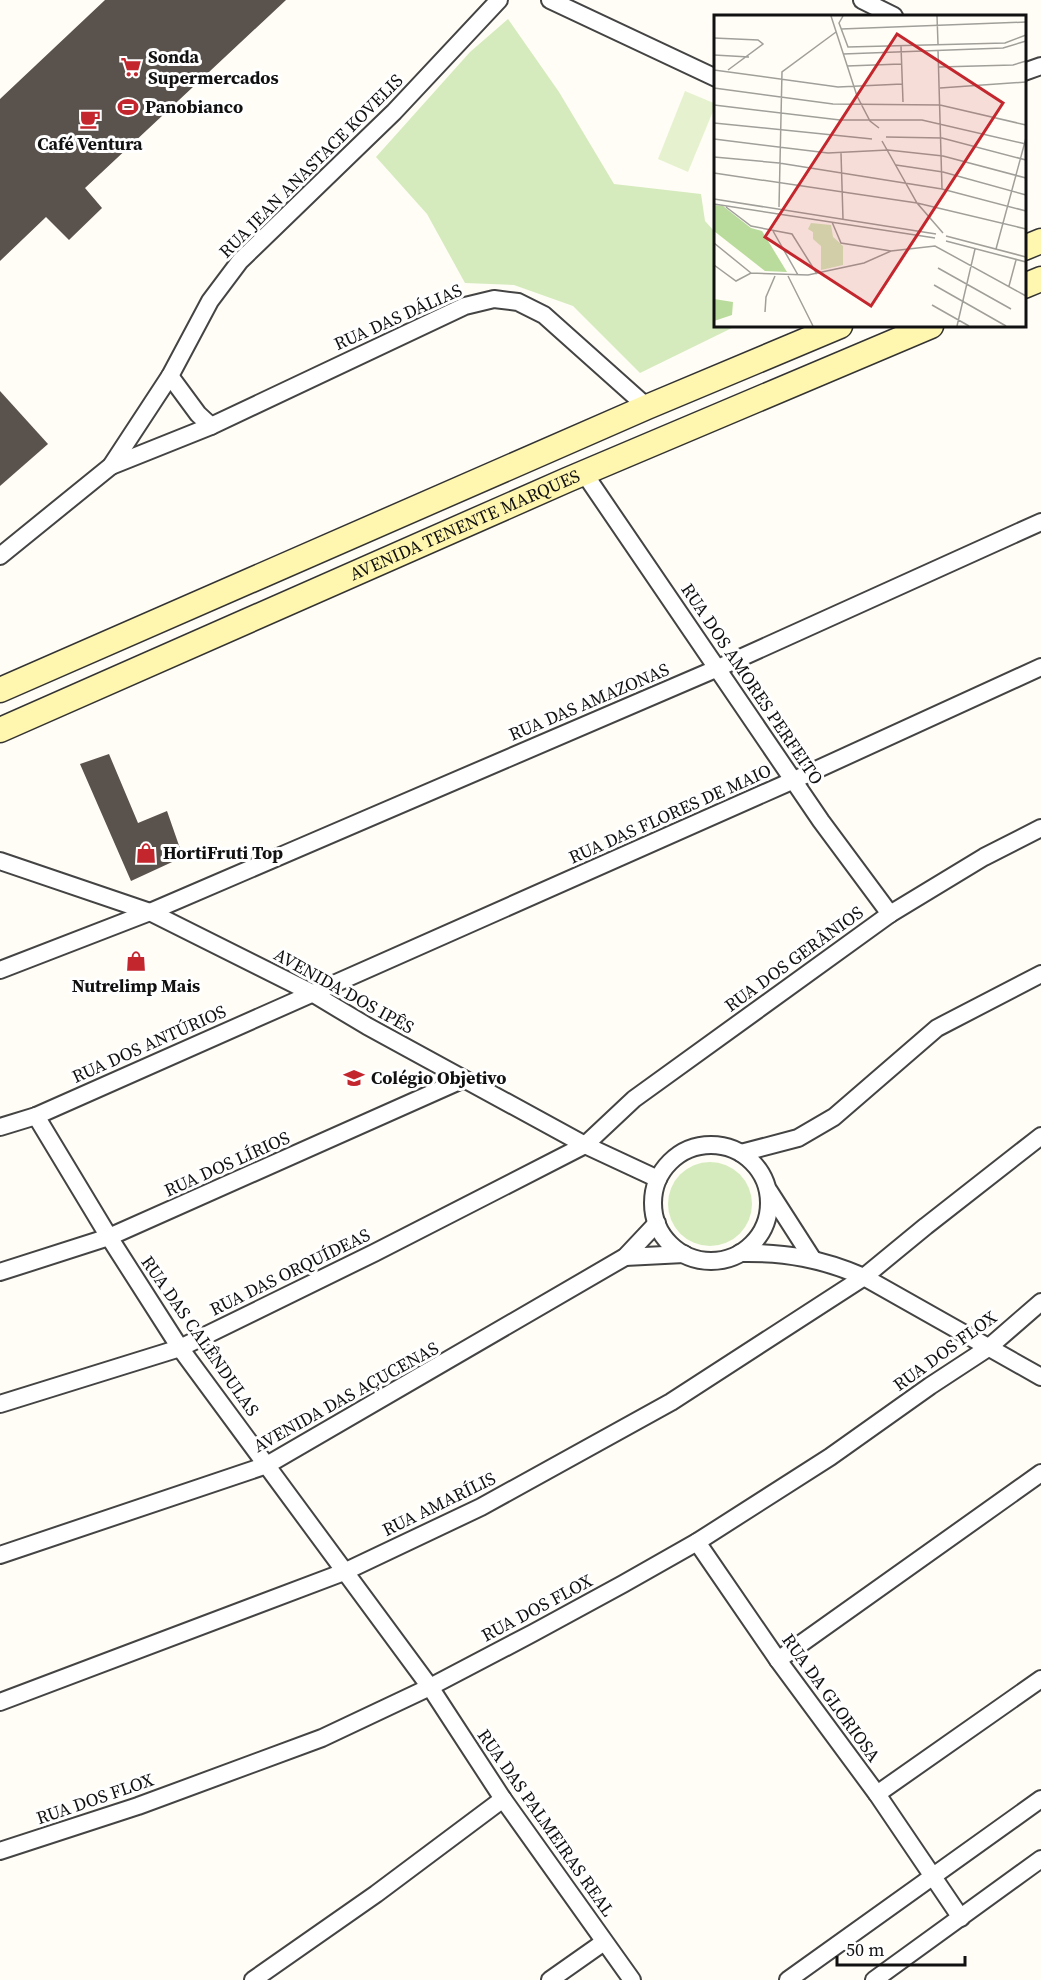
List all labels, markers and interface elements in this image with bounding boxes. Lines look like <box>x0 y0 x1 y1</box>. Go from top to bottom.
inset map <box>714 15 1026 327</box>
place label: Sonda Supermercados <box>148 44 279 90</box>
supermarket icon: Sonda Supermercados <box>119 55 143 79</box>
street label: RUA JEAN ANASTACE KOVELIS <box>213 68 408 263</box>
place label: Panobianco <box>145 94 243 119</box>
sports icon: Panobianco <box>116 95 140 119</box>
cafe icon: Café Ventura <box>78 107 102 131</box>
place label: Café Ventura <box>37 131 143 156</box>
street label: RUA DAS DÁLIAS <box>330 277 466 356</box>
street label: AVENIDA TENENTE MARQUES <box>345 463 584 586</box>
street label: RUA DOS AMORES PERFEITO <box>675 578 829 789</box>
street label: RUA DAS AMAZONAS <box>505 656 673 747</box>
street label: RUA DAS FLORES DE MAIO <box>565 758 775 870</box>
place label: HortiFruti Top <box>163 840 283 865</box>
shop icon: HortiFruti Top <box>134 841 158 865</box>
street label: RUA DOS GERÂNIOS <box>719 900 868 1017</box>
street label: AVENIDA DOS IPÊS <box>270 942 419 1039</box>
shop icon: Nutrelimp Mais <box>124 949 148 973</box>
place label: Nutrelimp Mais <box>72 973 200 998</box>
street label: RUA DOS ANTÚRIOS <box>68 998 230 1089</box>
place label: Colégio Objetivo <box>371 1065 507 1090</box>
school or university icon: Colégio Objetivo <box>342 1066 366 1090</box>
street label: RUA DOS LÍRIOS <box>160 1125 294 1202</box>
street label: RUA DAS ORQUÍDEAS <box>205 1222 374 1321</box>
street label: RUA DAS CALÊNDULAS <box>136 1251 265 1421</box>
street label: RUA DOS FLOX <box>888 1304 1002 1397</box>
street label: AVENIDA DAS AÇUCENAS <box>249 1335 443 1458</box>
street label: RUA AMARÍLIS <box>378 1465 500 1542</box>
street label: RUA DOS FLOX <box>477 1568 597 1647</box>
street label: RUA DA GLORIOSA <box>776 1628 887 1767</box>
street label: RUA DAS PALMEIRAS REAL <box>472 1724 621 1922</box>
street label: RUA DOS FLOX <box>33 1767 157 1830</box>
scale bar <box>837 1929 964 1967</box>
text: 50 m <box>846 1937 884 1962</box>

